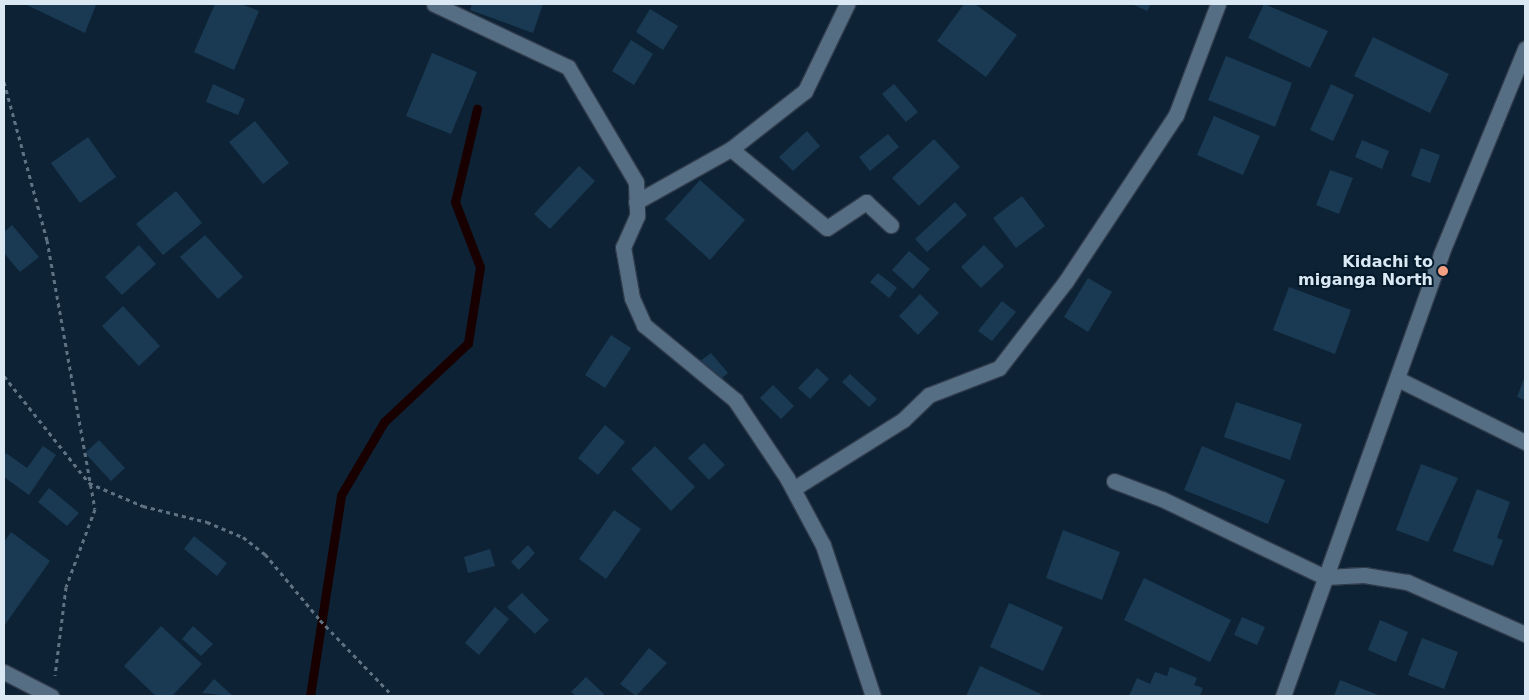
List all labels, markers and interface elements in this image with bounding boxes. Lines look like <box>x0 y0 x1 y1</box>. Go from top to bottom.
place label: Kidachi to miganga North <box>1298 252 1433 290</box>
marker: Kidachi to miganga North <box>1437 265 1449 277</box>

